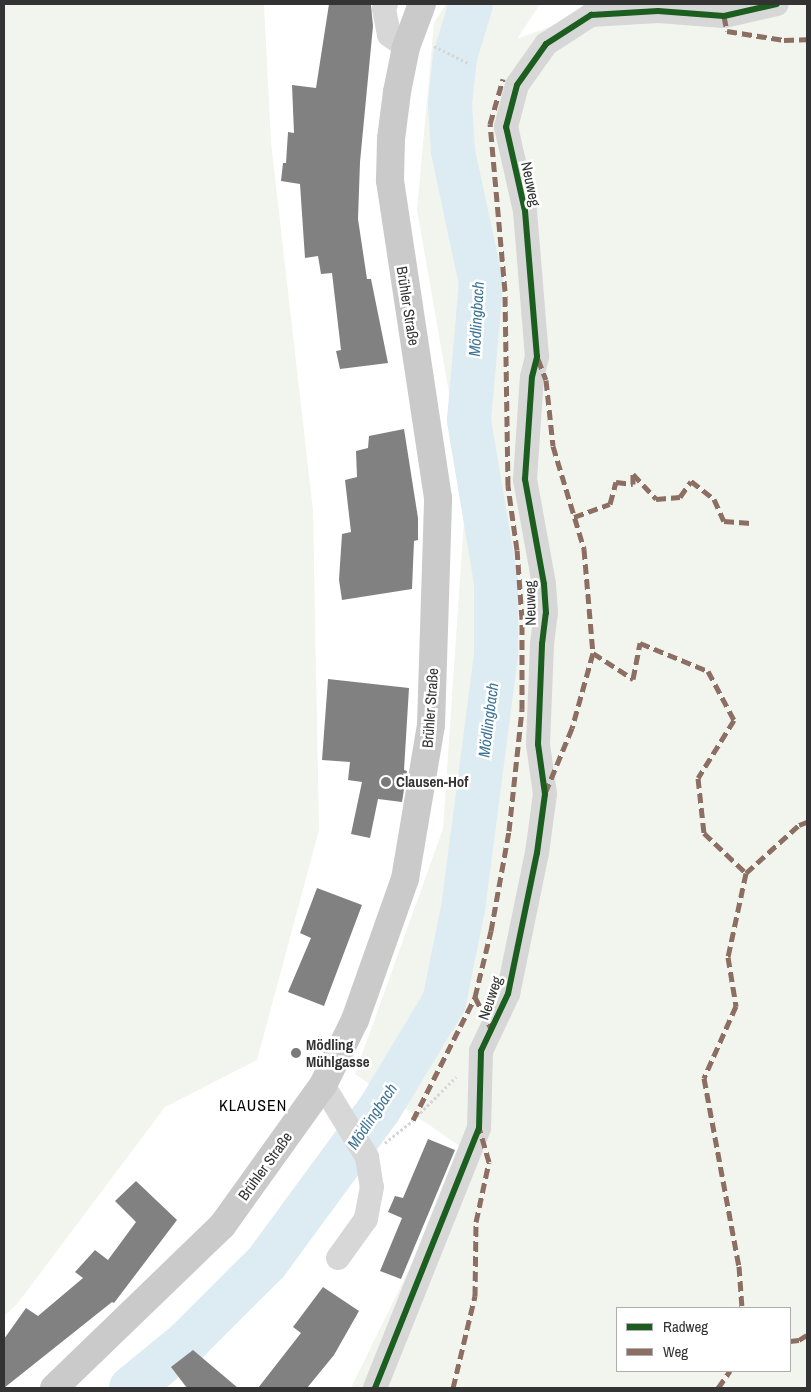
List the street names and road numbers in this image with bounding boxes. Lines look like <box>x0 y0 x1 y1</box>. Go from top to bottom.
street label: Neuweg <box>518 160 544 208</box>
street label: Brühler Straße <box>393 265 423 347</box>
street label: Neuweg <box>521 580 539 626</box>
street label: Brühler Straße <box>418 667 442 749</box>
street label: Neuweg <box>474 974 506 1022</box>
street label: Brühler Straße <box>234 1128 296 1204</box>

